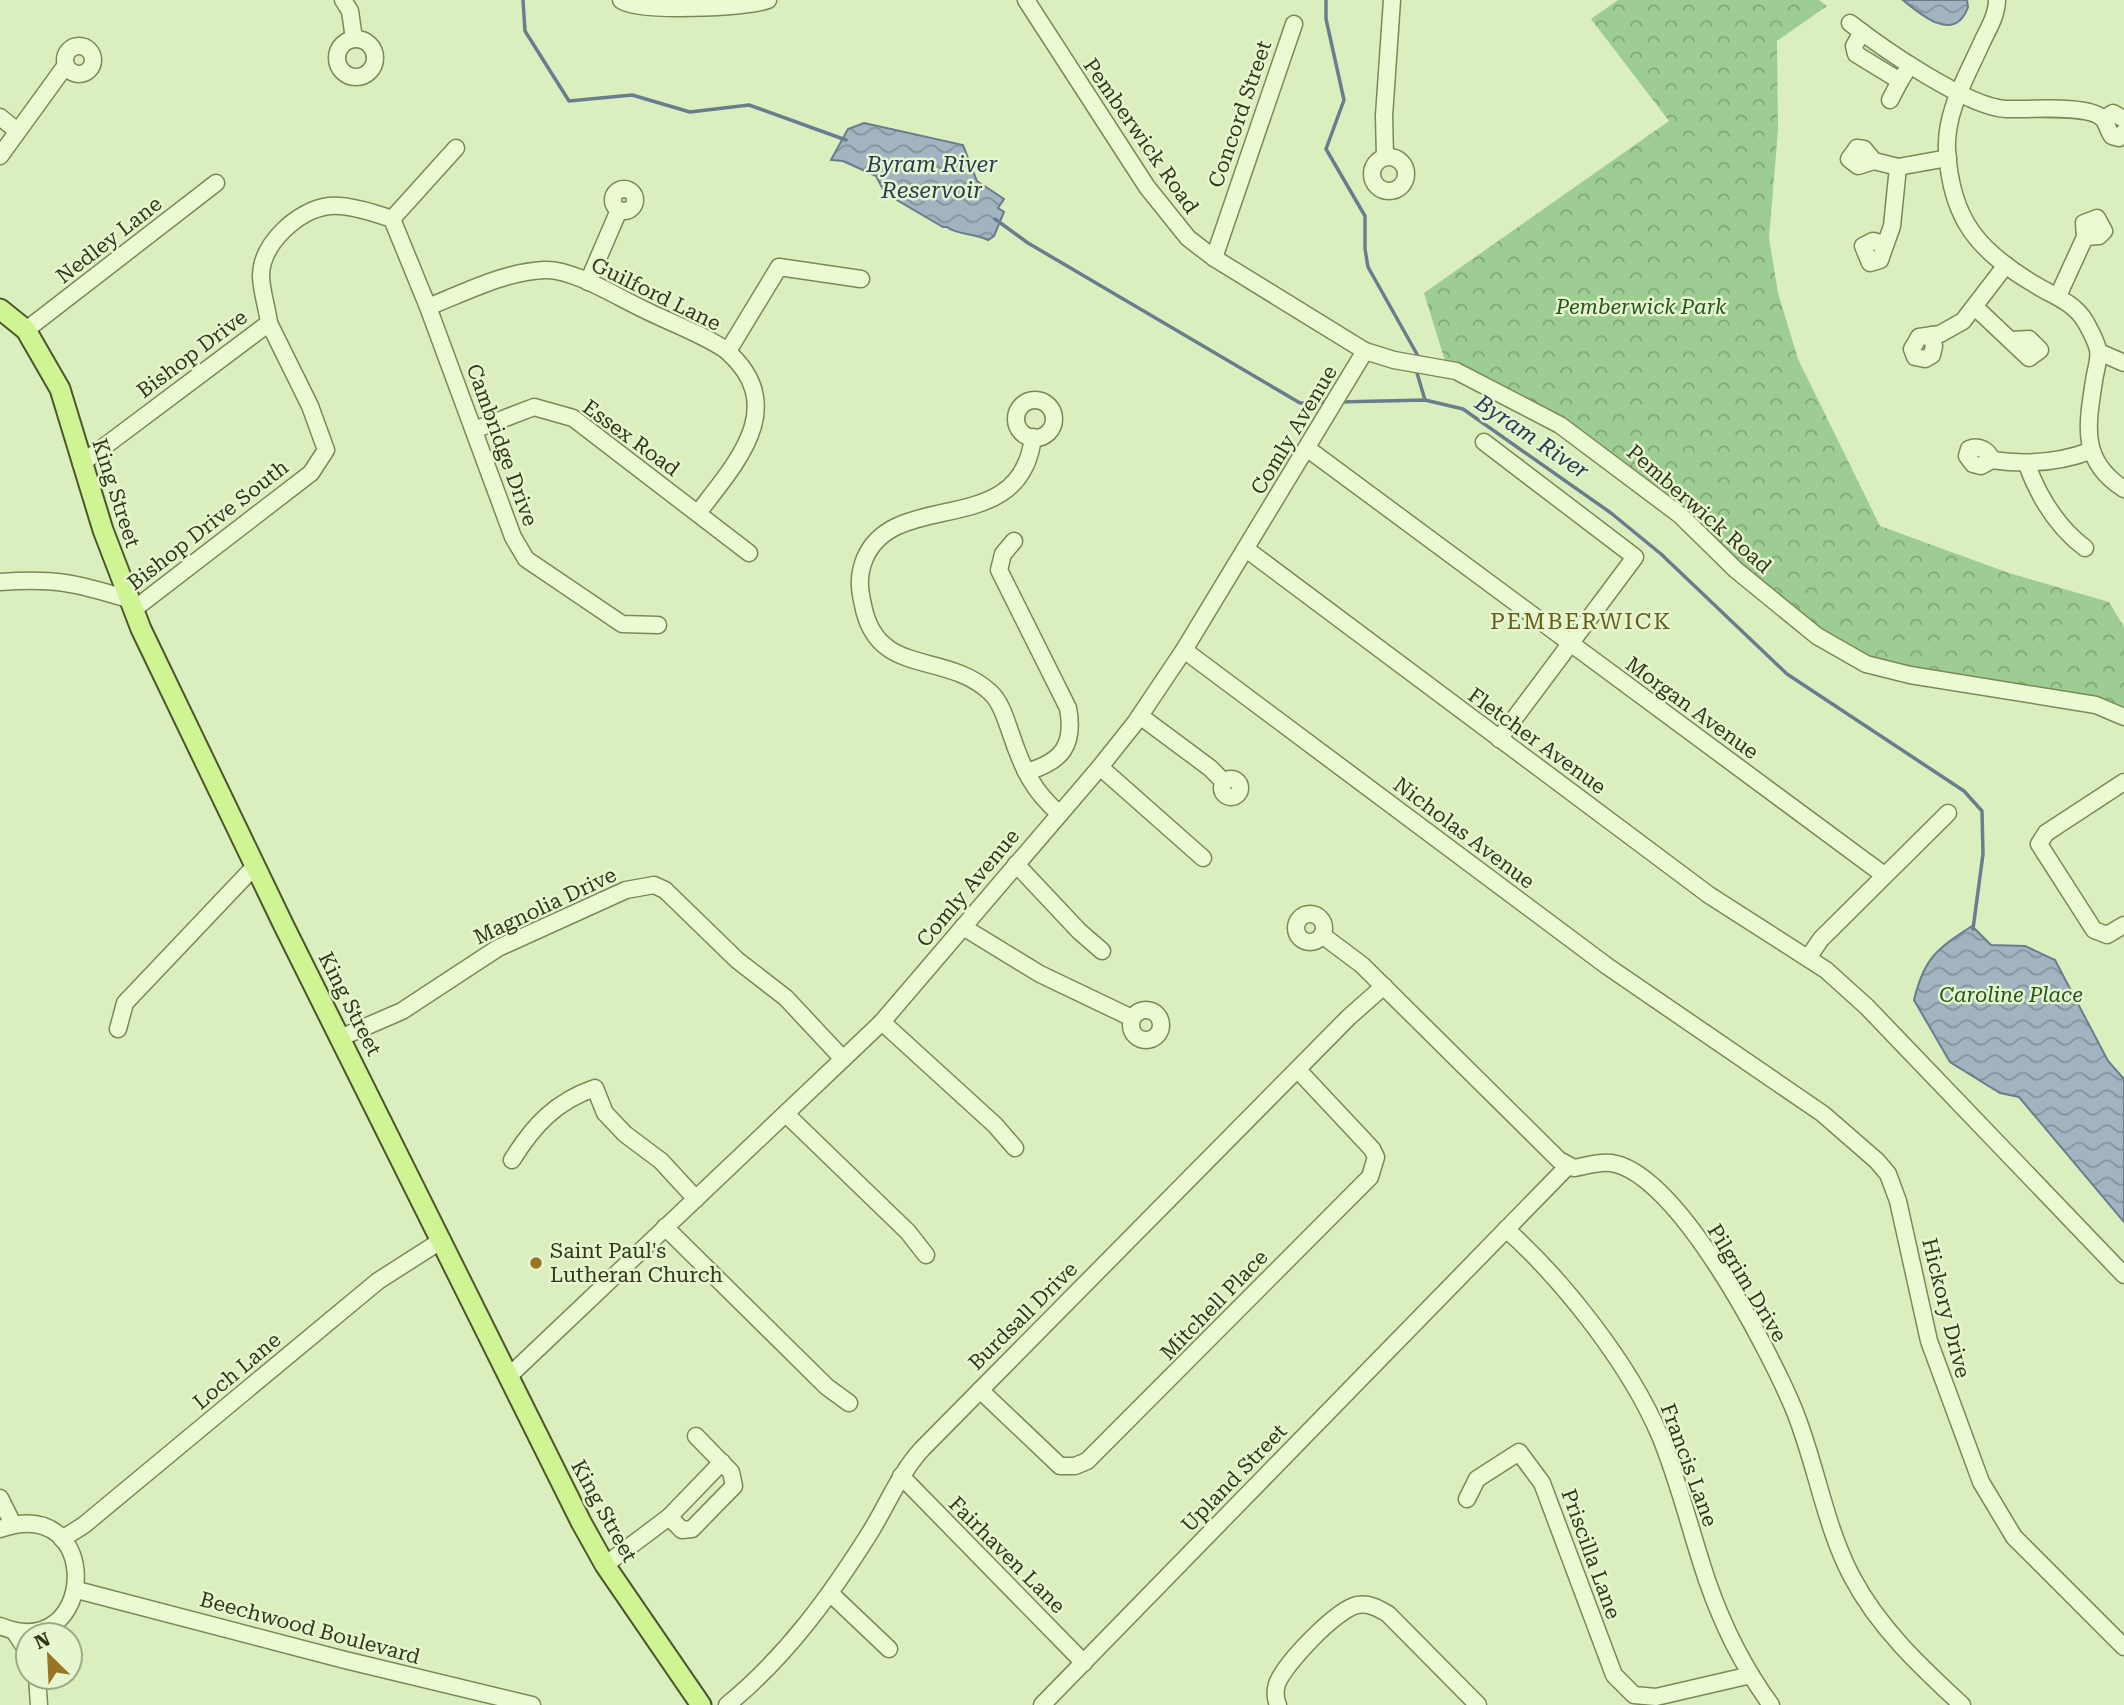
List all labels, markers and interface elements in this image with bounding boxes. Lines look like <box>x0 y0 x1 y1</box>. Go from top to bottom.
street label: Concord Street <box>1204 37 1276 191</box>
street label: Pemberwick Road <box>1079 54 1204 219</box>
water label: Byram River Reservoir <box>865 151 998 204</box>
street label: Nedley Lane <box>52 191 166 289</box>
street label: Guilford Lane <box>587 252 725 336</box>
park label: Pemberwick Park <box>1555 295 1727 319</box>
street label: Bishop Drive <box>132 305 252 403</box>
street label: Cambridge Drive <box>462 361 542 529</box>
street label: Comly Avenue <box>1246 361 1342 499</box>
water label: Byram River <box>1469 388 1594 485</box>
street label: Essex Road <box>578 395 684 481</box>
street label: King Street <box>87 436 145 551</box>
street label: Pemberwick Road <box>1622 440 1777 579</box>
street label: Bishop Drive South <box>123 455 293 595</box>
district label: PEMBERWICK <box>1490 608 1672 635</box>
street label: Morgan Avenue <box>1621 652 1763 764</box>
street label: Fletcher Avenue <box>1463 683 1611 799</box>
street label: Nicholas Avenue <box>1389 772 1539 894</box>
street label: Comly Avenue <box>912 824 1024 952</box>
street label: Magnolia Drive <box>470 863 620 949</box>
street label: King Street <box>314 948 386 1060</box>
park label: Caroline Place <box>1939 983 2083 1007</box>
street label: Pilgrim Drive <box>1702 1220 1792 1346</box>
street label: Hickory Drive <box>1917 1236 1975 1380</box>
place label: Saint Paul's Lutheran Church <box>550 1239 723 1287</box>
street label: Mitchell Place <box>1156 1245 1272 1365</box>
marker: Saint Paul's Lutheran Church <box>528 1255 544 1271</box>
street label: Burdsall Drive <box>964 1257 1082 1375</box>
street label: Loch Lane <box>189 1328 285 1414</box>
street label: Francis Lane <box>1656 1400 1722 1530</box>
street label: Upland Street <box>1177 1419 1292 1537</box>
street label: King Street <box>566 1456 642 1566</box>
street label: Priscilla Lane <box>1556 1486 1626 1622</box>
street label: Fairhaven Lane <box>944 1492 1070 1618</box>
street label: Beechwood Boulevard <box>197 1587 423 1669</box>
north arrow <box>14 1621 84 1691</box>
text: N <box>31 1627 54 1654</box>

